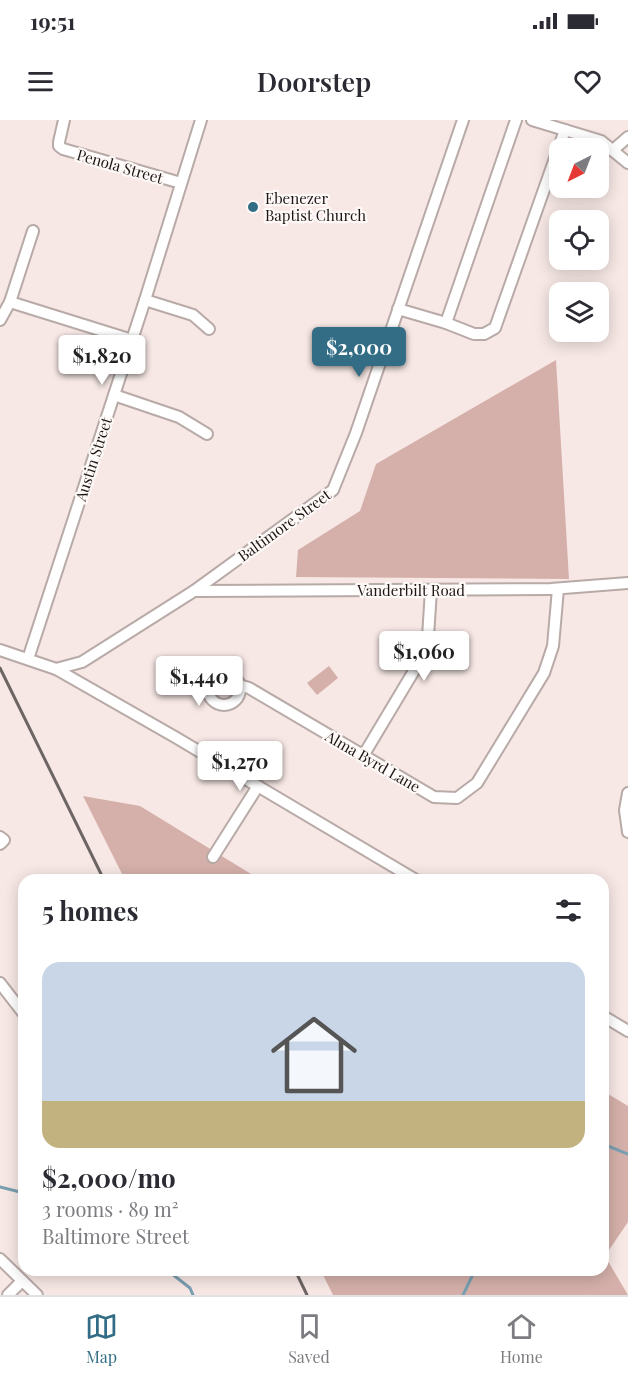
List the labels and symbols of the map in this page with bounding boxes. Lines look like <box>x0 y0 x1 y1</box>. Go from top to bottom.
north arrow <box>549 138 609 198</box>
street label: Penola Street <box>75 144 166 188</box>
place label: Ebenezer Baptist Church <box>265 188 366 225</box>
marker: Ebenezer Baptist Church <box>246 200 260 214</box>
pin: $2,000 <box>310 327 408 378</box>
pin: $1,820 <box>53 335 151 386</box>
street label: Austin Street <box>70 414 116 504</box>
street label: Baltimore Street <box>233 484 335 566</box>
street label: Vanderbilt Road <box>356 580 465 600</box>
pin: $1,060 <box>375 631 473 682</box>
pin: $1,440 <box>150 656 248 707</box>
street label: Alma Byrd Lane <box>321 725 424 796</box>
pin: $1,270 <box>191 741 289 792</box>

